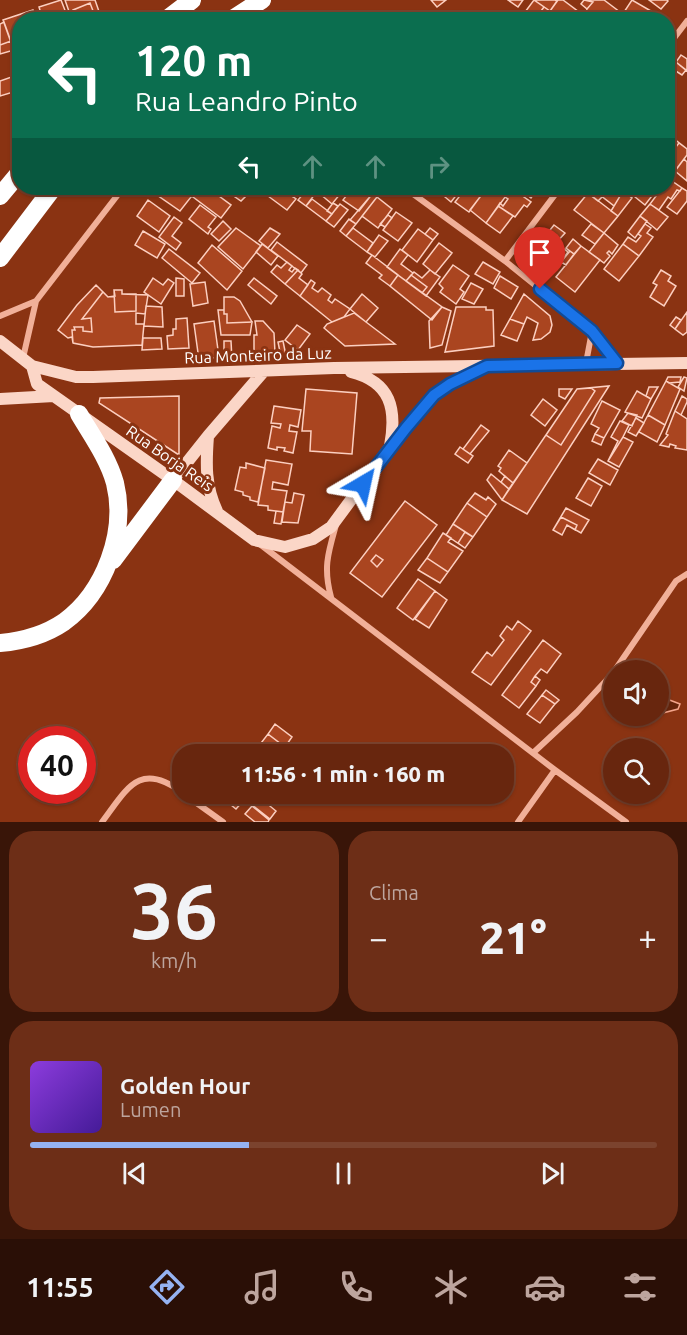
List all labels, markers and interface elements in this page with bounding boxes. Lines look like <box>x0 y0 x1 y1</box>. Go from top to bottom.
icon: left <box>36 36 114 114</box>
text: 120 m <box>135 37 252 84</box>
text: Rua Leandro Pinto <box>135 86 358 116</box>
icon: left <box>233 150 266 183</box>
icon: ahead <box>296 150 329 183</box>
icon: ahead <box>359 150 392 183</box>
icon: right <box>422 150 455 183</box>
pin <box>514 227 565 289</box>
icon: arrive <box>523 236 556 269</box>
street label: Rua Monteiro da Luz <box>184 343 332 367</box>
street label: Rua Borja Reis <box>123 421 217 495</box>
position arrow <box>331 452 395 516</box>
map controls <box>603 660 669 804</box>
button: sound <box>603 660 669 726</box>
speed limit sign: 40 <box>18 726 96 804</box>
button: search <box>603 738 669 804</box>
text: 11:56 · 1 min · 160 m <box>241 761 445 786</box>
text: 36 <box>130 866 218 954</box>
text: Clima <box>369 881 419 904</box>
text: 21° <box>479 912 547 963</box>
text: − <box>369 919 388 956</box>
text: + <box>638 919 657 956</box>
text: km/h <box>151 949 197 972</box>
text: Golden Hour <box>120 1073 250 1098</box>
text: Lumen <box>120 1098 181 1121</box>
icon: previous <box>118 1157 151 1190</box>
icon: pause <box>327 1157 360 1190</box>
icon: next <box>536 1157 569 1190</box>
icon: directions <box>146 1266 188 1308</box>
icon: music <box>241 1266 283 1308</box>
icon: phone <box>335 1266 377 1308</box>
icon: climate <box>430 1266 472 1308</box>
icon: car <box>524 1266 566 1308</box>
icon: filters <box>619 1266 661 1308</box>
text: 11:55 <box>26 1272 94 1302</box>

